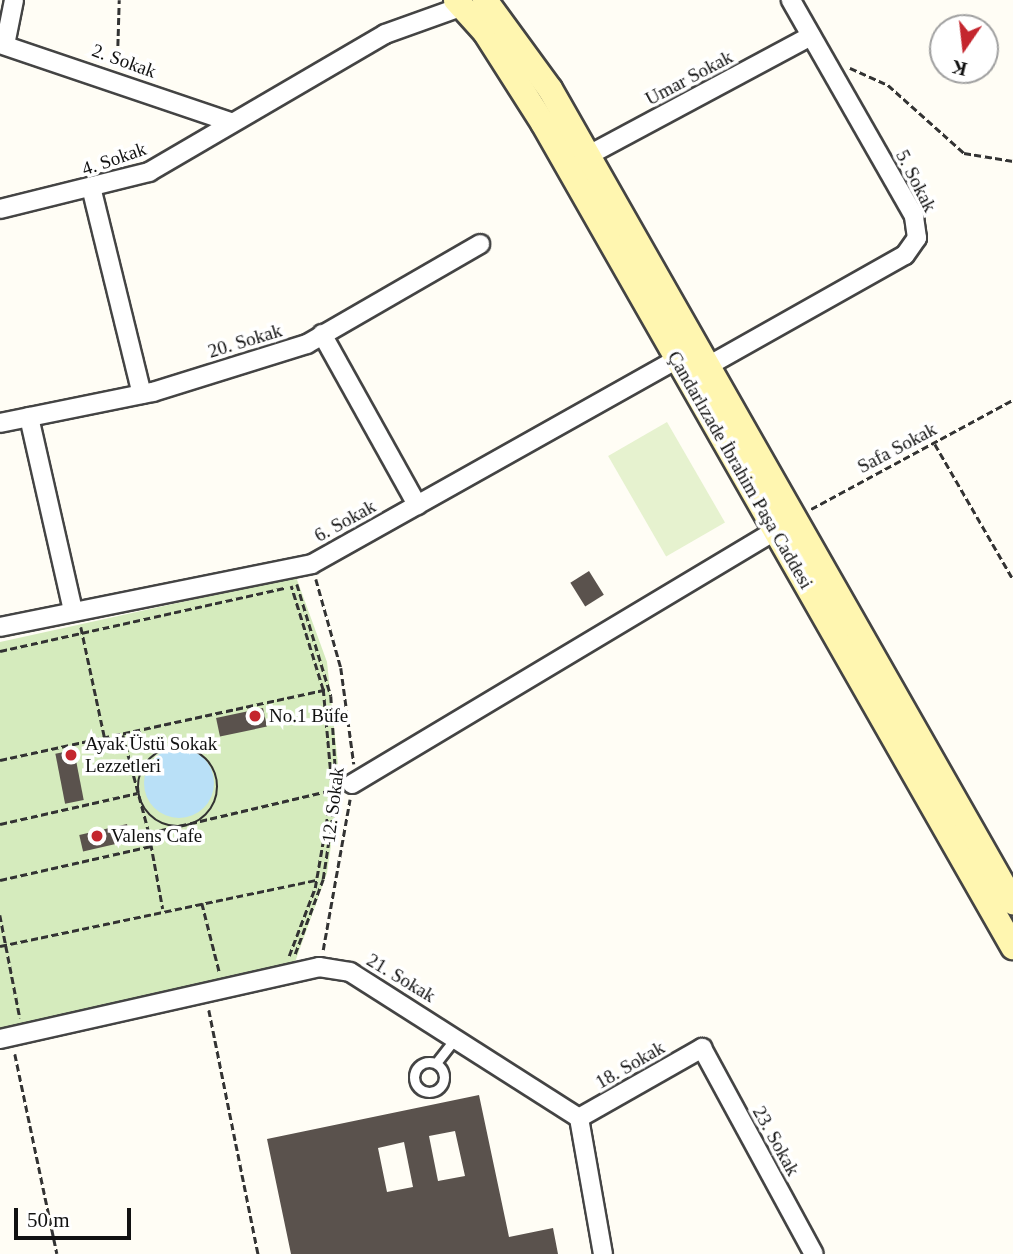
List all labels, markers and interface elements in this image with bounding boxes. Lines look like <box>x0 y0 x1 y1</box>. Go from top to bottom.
north arrow <box>929 14 999 84</box>
street label: 2. Sokak <box>89 39 159 83</box>
street label: Umar Sokak <box>641 46 737 110</box>
text: K <box>950 56 969 80</box>
street label: 4. Sokak <box>79 137 149 181</box>
street label: 5. Sokak <box>891 146 941 216</box>
street label: 20. Sokak <box>205 319 285 363</box>
street label: Çandarlızade İbrahim Paşa Caddesi <box>662 347 818 593</box>
street label: Safa Sokak <box>854 418 940 478</box>
street label: 6. Sokak <box>310 495 380 547</box>
place label: No.1 Büfe <box>269 705 348 727</box>
marker: No.1 Büfe <box>247 708 263 724</box>
place label: Ayak Üstü Sokak Lezzetleri <box>85 733 217 777</box>
marker: Ayak Üstü Sokak Lezzetleri <box>63 747 79 763</box>
street label: 12. Sokak <box>317 766 349 844</box>
place label: Valens Cafe <box>111 825 202 847</box>
marker: Valens Cafe <box>89 828 105 844</box>
street label: 21. Sokak <box>363 949 439 1007</box>
street label: 18. Sokak <box>591 1036 669 1094</box>
street label: 23. Sokak <box>748 1102 804 1180</box>
scale bar <box>18 1194 135 1238</box>
text: 50 m <box>27 1208 70 1232</box>

